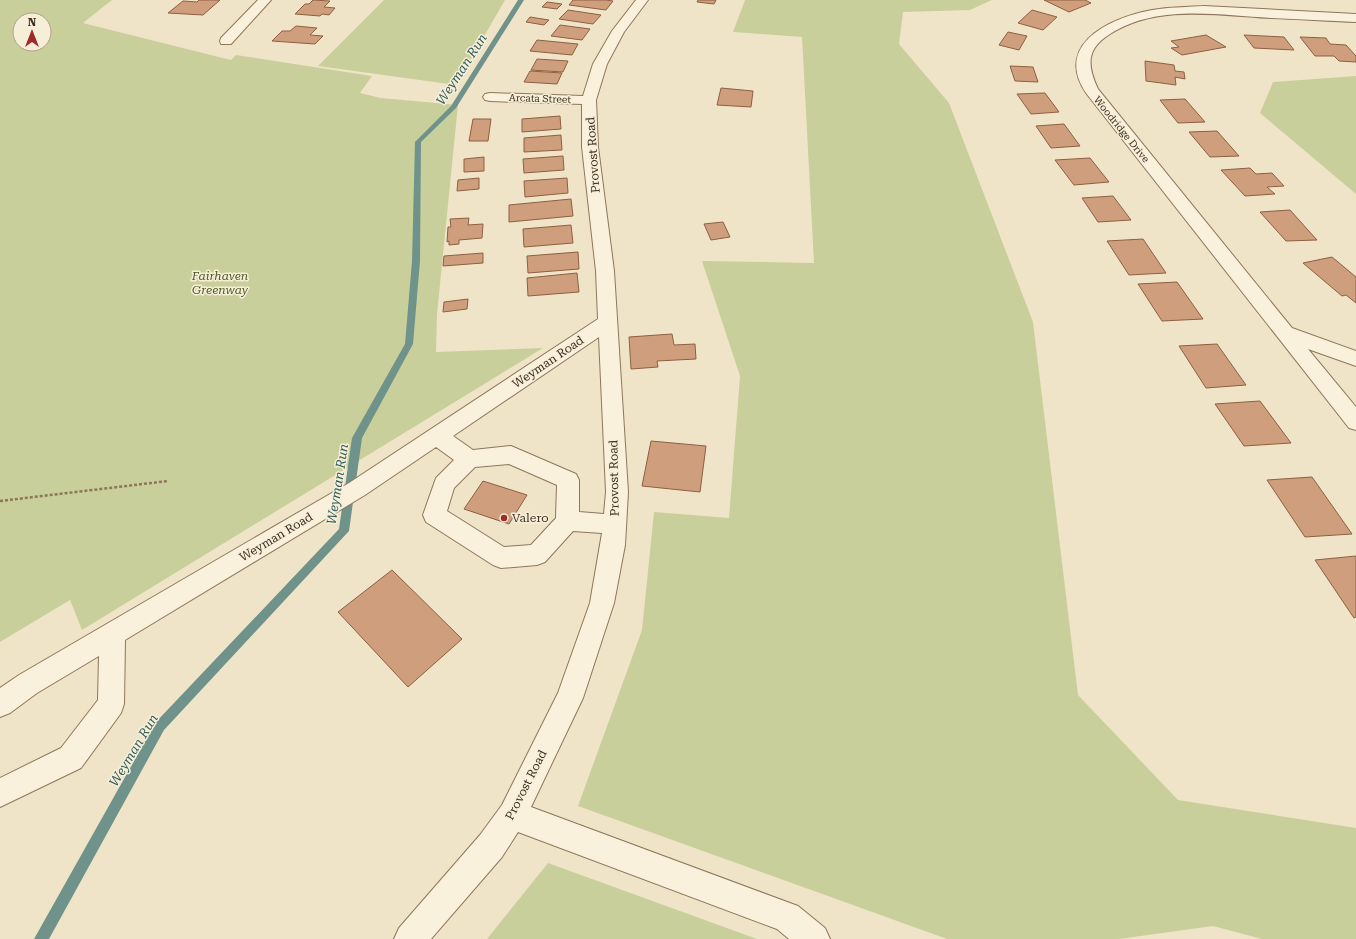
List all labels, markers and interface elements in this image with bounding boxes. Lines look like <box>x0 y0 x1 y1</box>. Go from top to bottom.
north arrow <box>12 12 52 52</box>
text: N <box>28 16 37 29</box>
water label: Weyman Run <box>433 31 490 108</box>
street label: Arcata Street <box>509 92 572 105</box>
street label: Woodridge Drive <box>1092 94 1152 165</box>
street label: Provost Road <box>583 116 603 194</box>
park label: Fairhaven Greenway <box>191 269 249 297</box>
street label: Weyman Road <box>510 333 587 391</box>
street label: Provost Road <box>606 439 622 516</box>
water label: Weyman Run <box>324 443 351 526</box>
street label: Weyman Road <box>237 509 315 564</box>
place label: Valero <box>512 511 549 525</box>
marker: Valero <box>499 513 509 523</box>
water label: Weyman Run <box>106 711 161 789</box>
street label: Provost Road <box>502 747 550 822</box>

